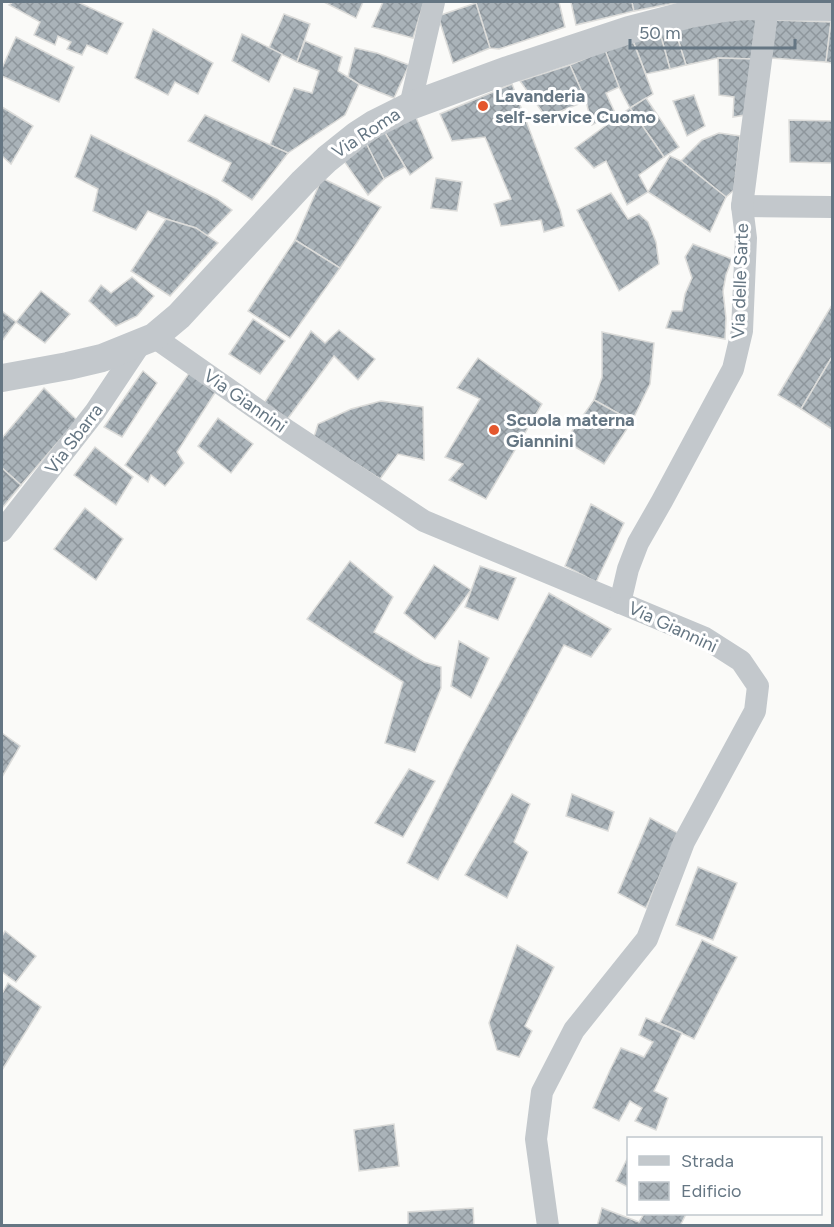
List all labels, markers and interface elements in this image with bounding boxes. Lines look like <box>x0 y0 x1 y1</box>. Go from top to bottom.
scale bar <box>630 12 795 50</box>
text: 50 m <box>639 22 681 44</box>
place label: Lavanderia self-service Cuomo <box>495 85 656 128</box>
marker: Lavanderia self-service Cuomo <box>476 99 490 113</box>
street label: Via Roma <box>328 103 404 163</box>
street label: Via delle Sarte <box>727 223 753 339</box>
street label: Via Giannini <box>199 365 291 437</box>
street label: Via Sbarra <box>40 399 108 479</box>
place label: Scuola materna Giannini <box>506 409 635 452</box>
marker: Scuola materna Giannini <box>487 423 501 437</box>
street label: Via Giannini <box>625 597 721 657</box>
legend <box>627 1137 822 1215</box>
text: Strada <box>681 1150 734 1172</box>
text: Edificio <box>681 1180 742 1202</box>

